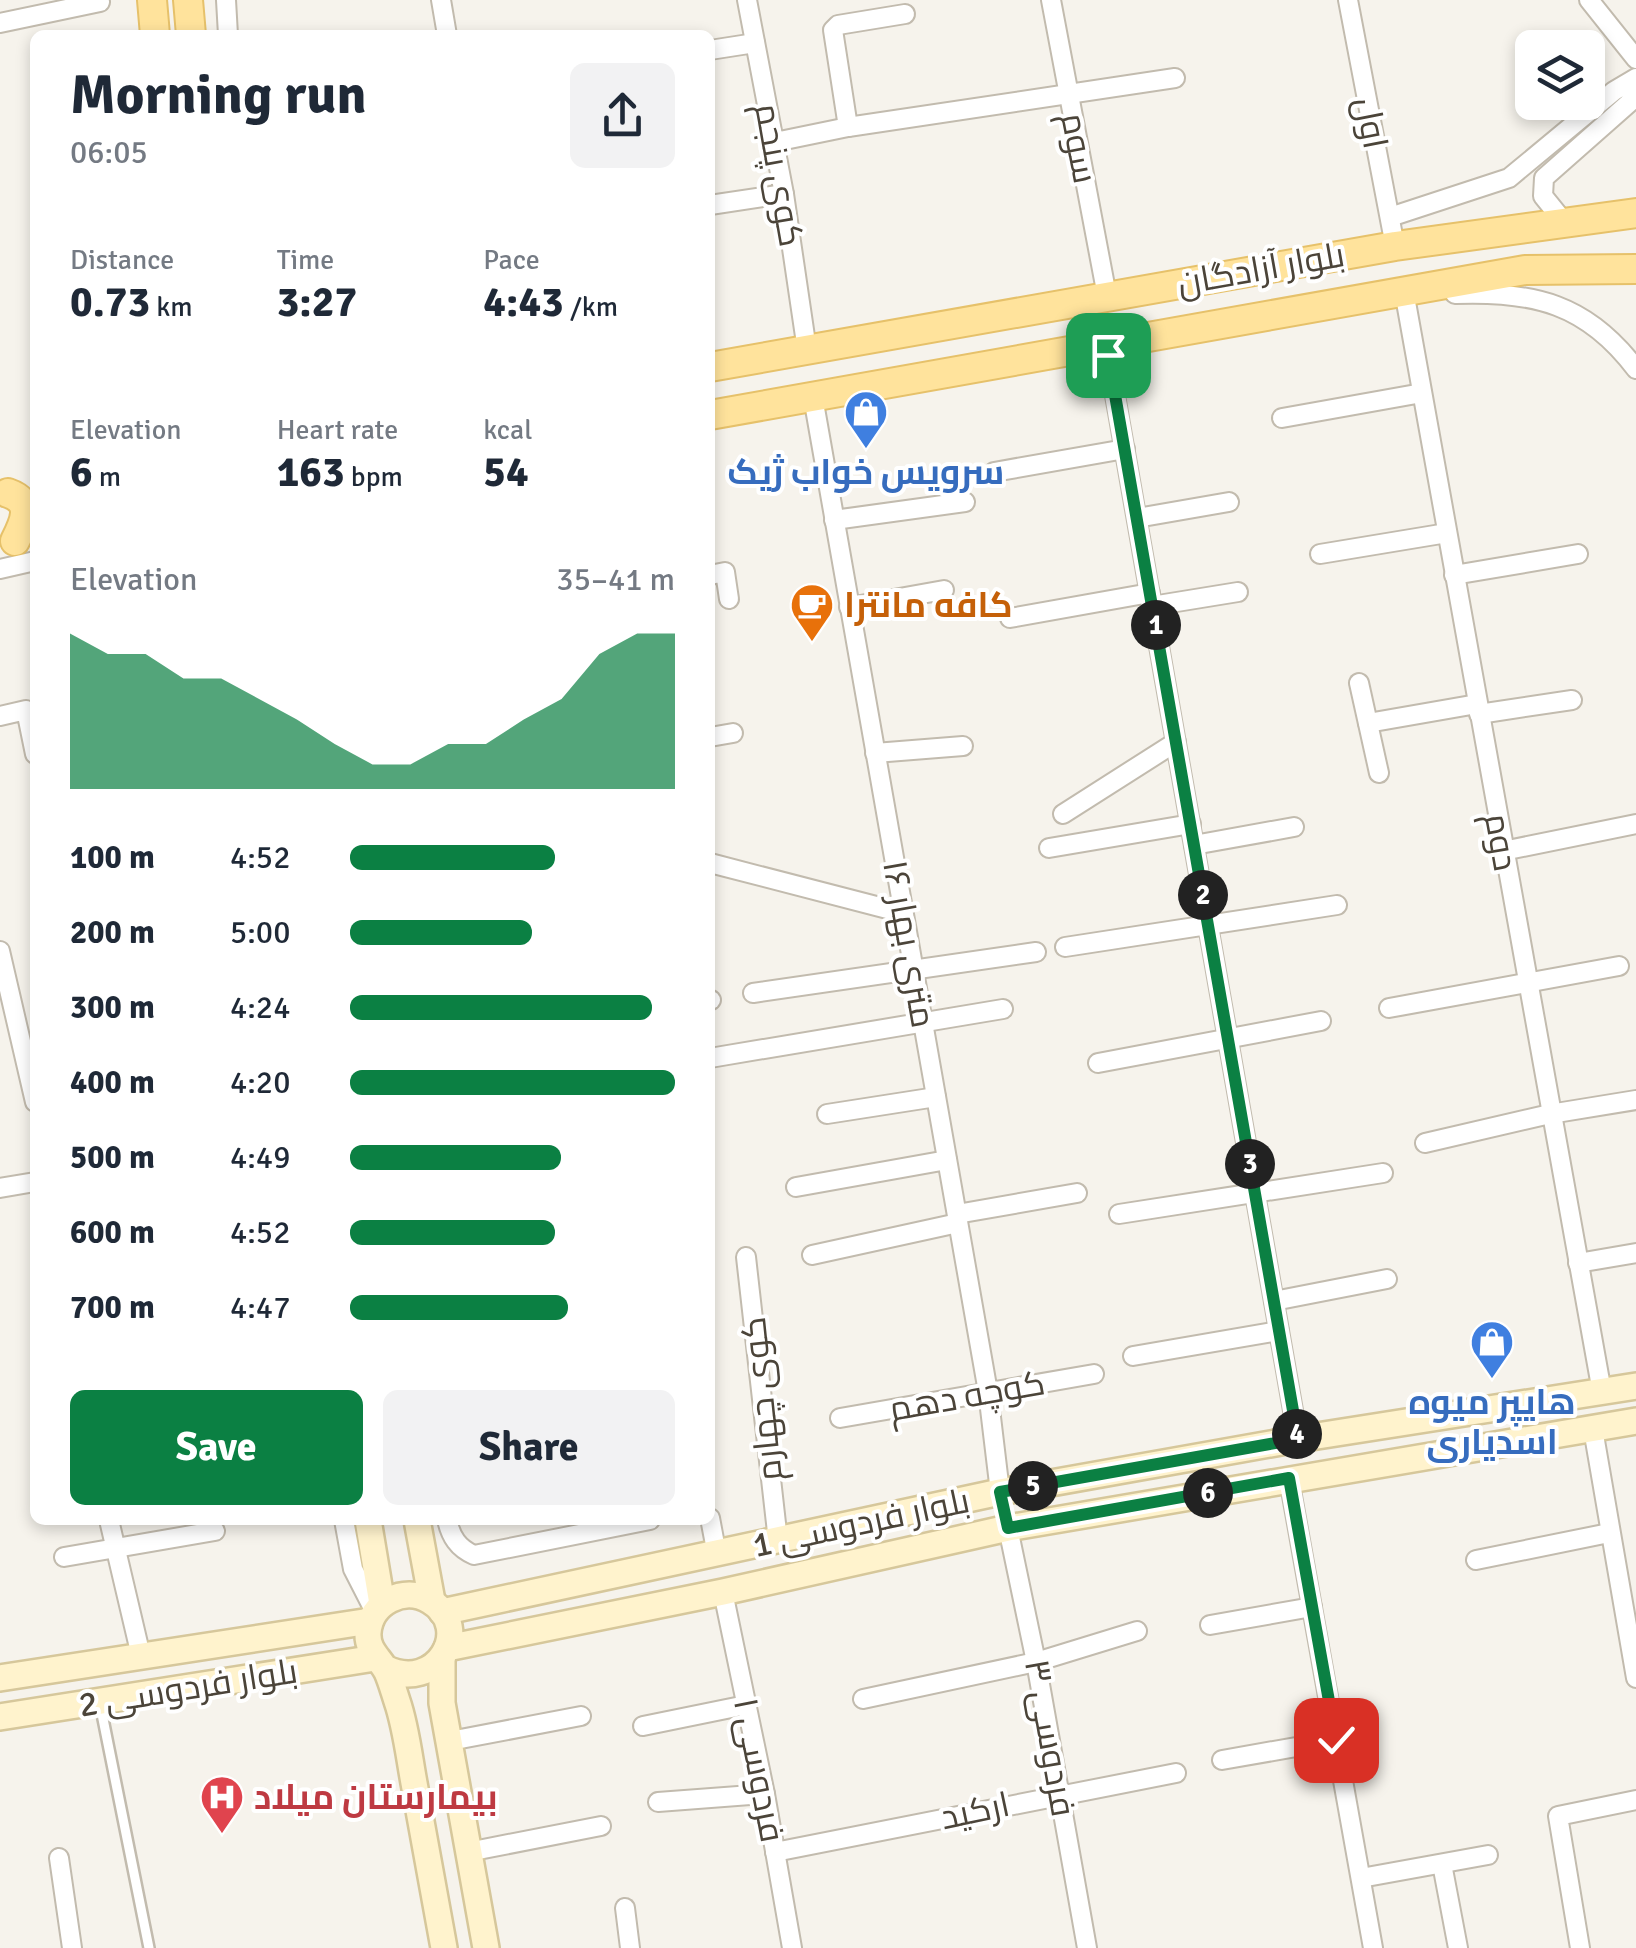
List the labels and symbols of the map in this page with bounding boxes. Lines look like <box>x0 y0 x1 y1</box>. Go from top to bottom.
street label: اول <box>1345 93 1397 153</box>
street label: کوی پنجم <box>743 100 813 250</box>
street label: سوم <box>1049 109 1107 187</box>
street label: بلوار آزادگان <box>1174 233 1348 305</box>
pin <box>1066 313 1151 398</box>
shop icon: سرویس خواب ژیک <box>843 389 889 450</box>
place label: سرویس خواب ژیک <box>728 451 1004 494</box>
cafe icon: کافه مانترا <box>789 582 835 643</box>
place label: کافه مانترا <box>844 584 1013 627</box>
pin: 1 <box>1131 600 1181 650</box>
street label: دوم <box>1473 810 1527 875</box>
street label: ۱۶ متری بهار <box>873 857 945 1031</box>
pin: 2 <box>1178 870 1228 920</box>
pin: 3 <box>1225 1139 1275 1189</box>
street label: کوی چهارم <box>732 1314 794 1483</box>
shop icon: هایپر میوه اسدیاری <box>1469 1319 1515 1380</box>
street label: کوچه دهم <box>886 1361 1049 1433</box>
place label: هایپر میوه اسدیاری <box>1408 1381 1576 1464</box>
pin: 4 <box>1272 1409 1322 1459</box>
pin: 5 <box>1008 1461 1058 1511</box>
pin: 6 <box>1183 1468 1233 1518</box>
street label: بلوار فردوسی 1 <box>749 1479 973 1567</box>
street label: بلوار فردوسی 2 <box>76 1649 300 1727</box>
street label: فردوسی ۳ <box>1015 1656 1085 1820</box>
street label: فردوسی ۱ <box>724 1694 794 1846</box>
pin <box>1294 1698 1379 1783</box>
hospital icon: بیمارستان میلاد <box>199 1774 245 1835</box>
place label: بیمارستان میلاد <box>254 1776 498 1819</box>
street label: ارکید <box>937 1783 1013 1839</box>

